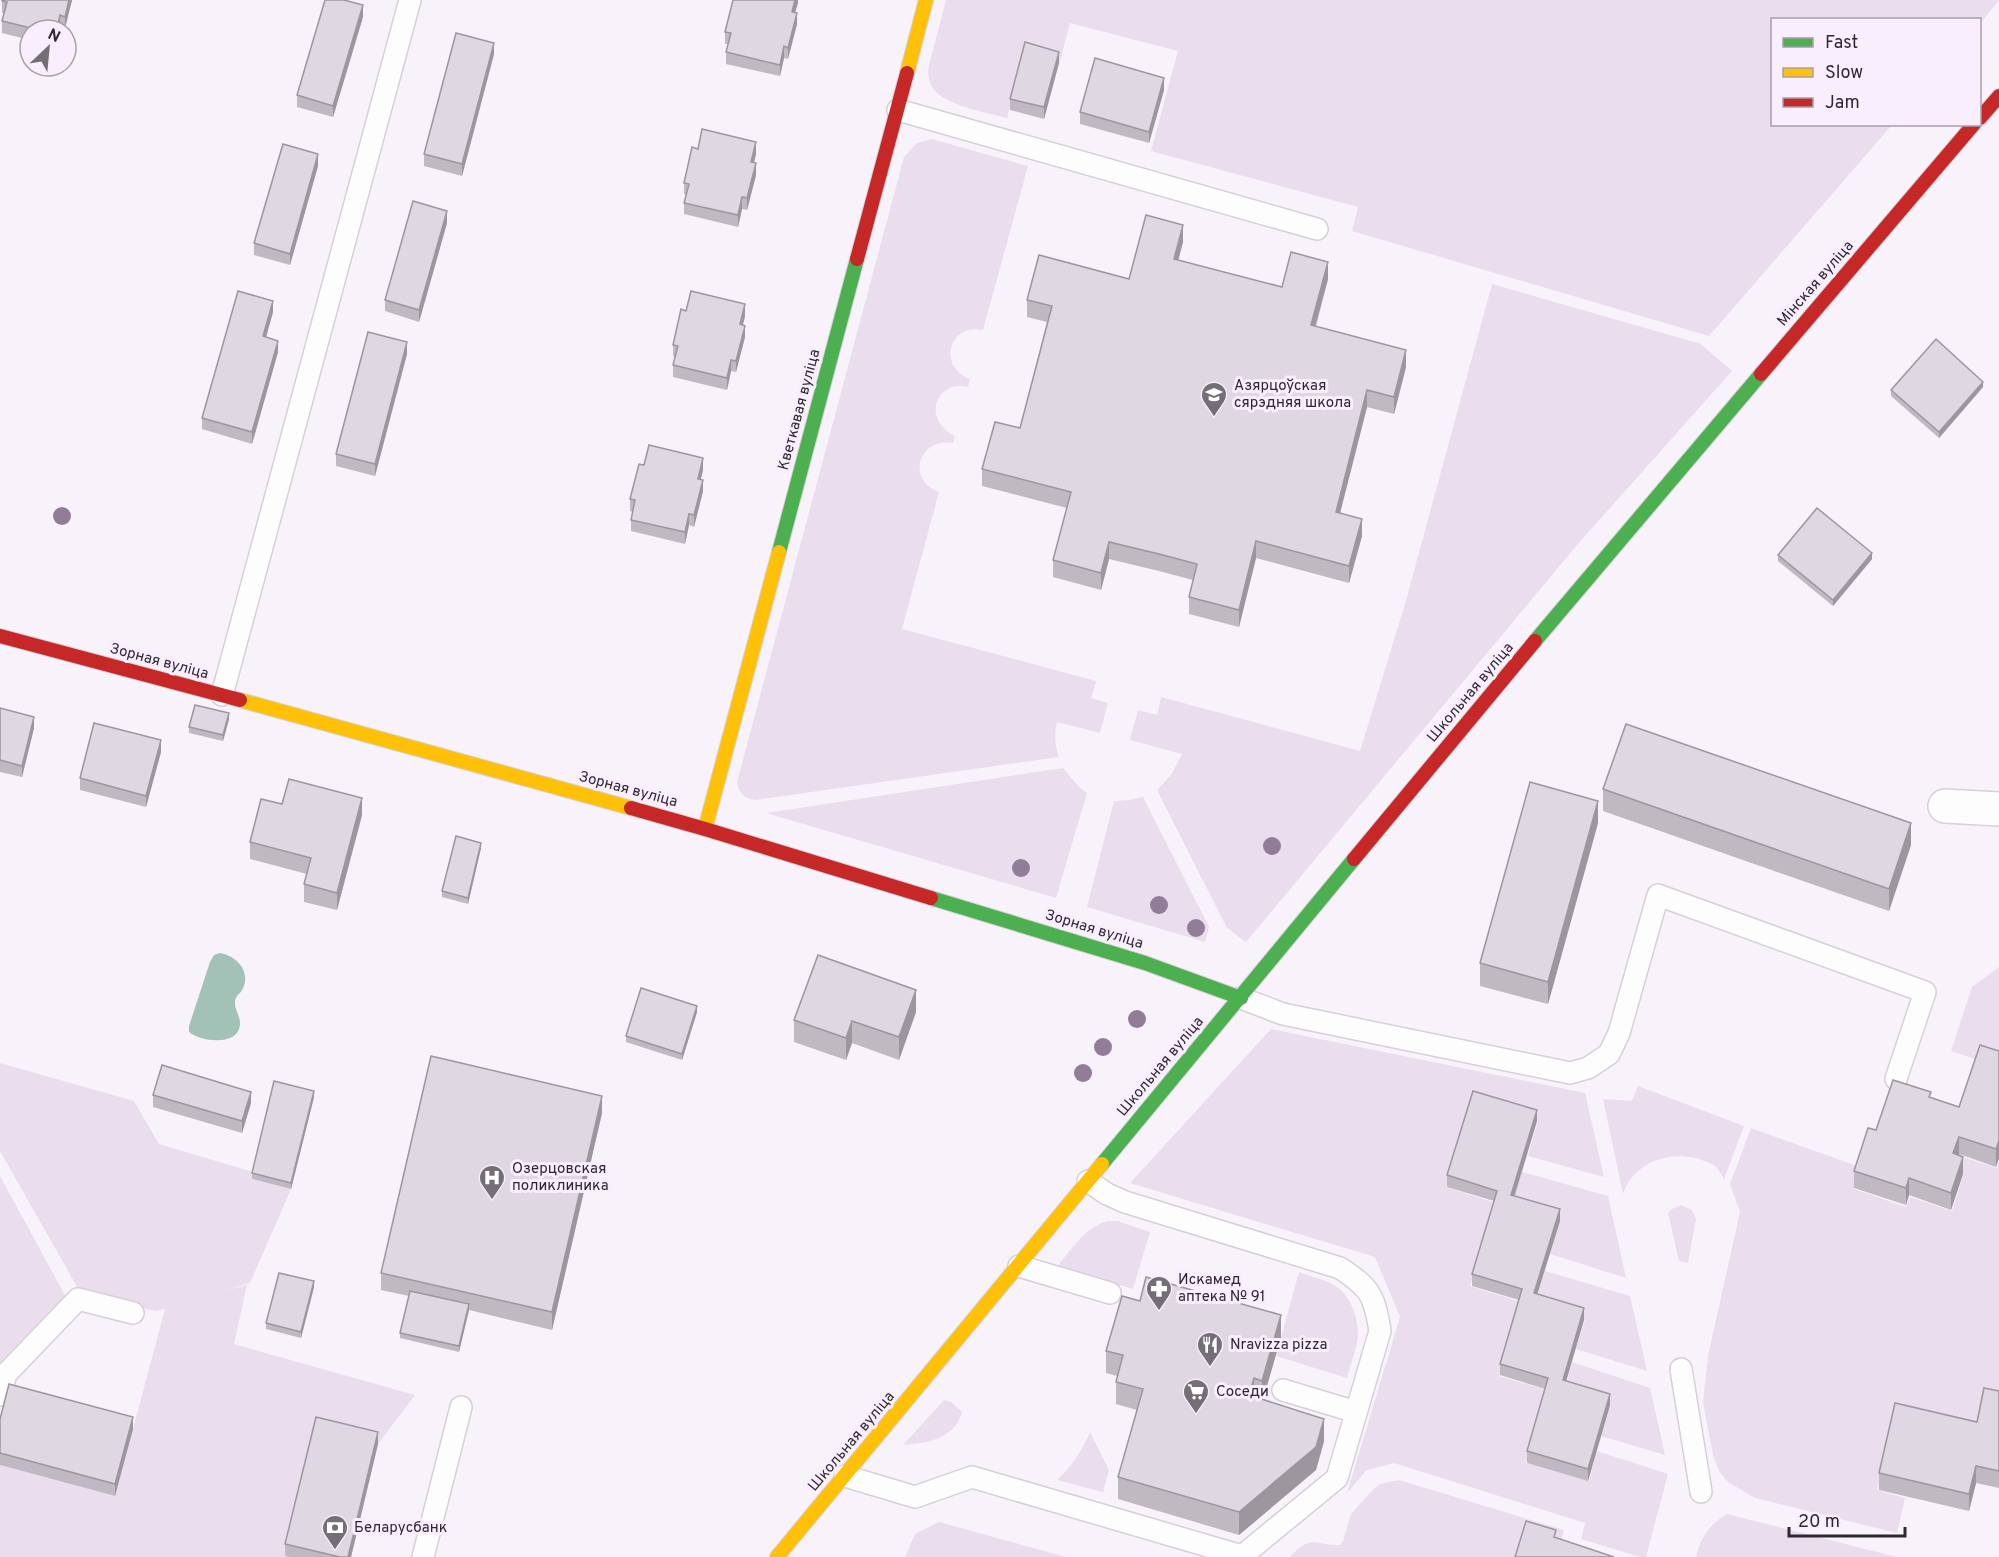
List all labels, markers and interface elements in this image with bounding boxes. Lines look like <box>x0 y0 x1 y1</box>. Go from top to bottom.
north arrow <box>18 18 78 78</box>
legend <box>1771 18 1981 126</box>
text: N <box>44 25 63 48</box>
text: Fast <box>1825 32 1858 55</box>
text: Slow <box>1825 62 1863 85</box>
text: Jam <box>1825 92 1860 115</box>
street label: Мінская вуліца <box>1774 237 1858 331</box>
street label: Кветкавая вуліца <box>775 347 825 473</box>
place label: Азярцоўская сярэдняя школа <box>1234 377 1351 413</box>
school or university icon: Азярцоўская сярэдняя школа <box>1199 380 1229 418</box>
street label: Школьная вуліца <box>1424 639 1518 747</box>
street label: Зорная вуліца <box>107 640 211 684</box>
street label: Зорная вуліца <box>576 768 680 812</box>
street label: Зорная вуліца <box>1043 906 1145 954</box>
street label: Школьная вуліца <box>1114 1013 1208 1121</box>
place label: Озерцовская поликлиника <box>512 1160 609 1196</box>
hospital icon: Озерцовская поликлиника <box>477 1163 507 1201</box>
place label: Искамед аптека № 91 <box>1178 1271 1265 1307</box>
pharmacy icon: Искамед аптека № 91 <box>1144 1274 1174 1312</box>
restaurant icon: Nravizza pizza <box>1195 1330 1225 1368</box>
place label: Nravizza pizza <box>1230 1336 1327 1355</box>
supermarket icon: Соседи <box>1181 1377 1211 1415</box>
place label: Соседи <box>1216 1383 1269 1402</box>
street label: Школьная вуліца <box>805 1388 899 1496</box>
scale bar <box>1789 1500 1904 1538</box>
text: 20 m <box>1798 1511 1840 1534</box>
bank icon: Беларусбанк <box>320 1513 350 1551</box>
place label: Беларусбанк <box>354 1519 447 1538</box>

